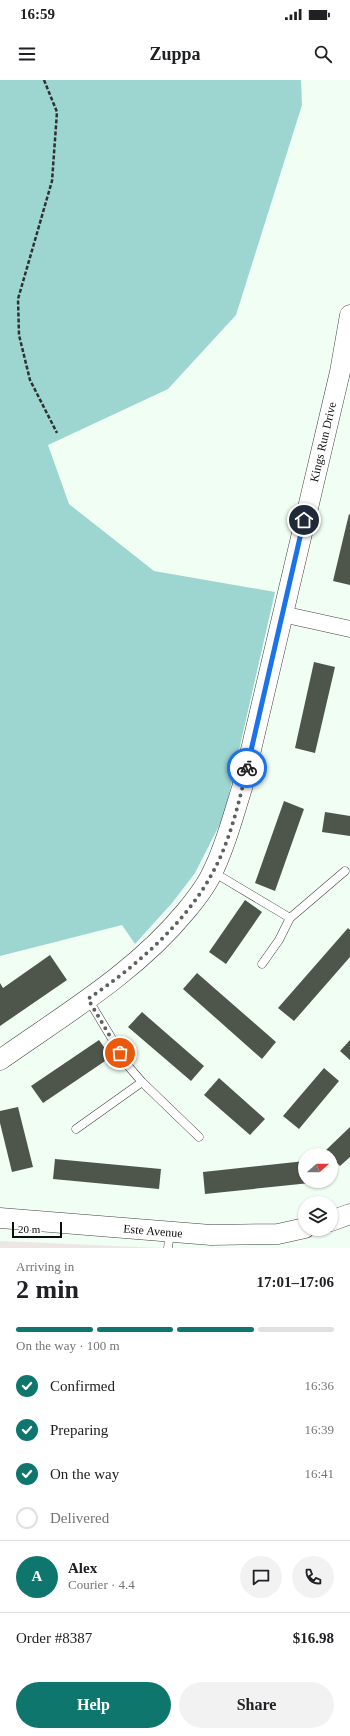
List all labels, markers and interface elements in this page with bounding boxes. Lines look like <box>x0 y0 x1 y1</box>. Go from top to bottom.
text: 16:59 <box>20 6 55 22</box>
icon: menu <box>16 43 38 65</box>
icon: search <box>312 43 334 65</box>
text: Zuppa <box>149 44 201 64</box>
street label: Kings Run Drive <box>307 400 339 484</box>
pin <box>287 503 321 537</box>
icon: home <box>293 509 315 531</box>
courier <box>227 748 267 788</box>
icon: bike <box>236 757 258 779</box>
pin <box>103 1036 137 1070</box>
icon: bag <box>109 1042 131 1064</box>
north arrow <box>298 1148 338 1188</box>
map controls <box>298 1148 338 1236</box>
button: layers <box>298 1196 338 1236</box>
scale bar <box>12 1220 62 1239</box>
street label: Este Avenue <box>123 1221 183 1241</box>
text: 20 m <box>18 1223 40 1235</box>
text: Arriving in <box>16 1259 74 1274</box>
text: 17:01–17:06 <box>257 1274 334 1290</box>
text: 2 min <box>16 1275 79 1304</box>
text: On the way · 100 m <box>16 1338 120 1353</box>
icon: check <box>16 1375 38 1397</box>
text: Confirmed <box>50 1378 115 1394</box>
text: 16:36 <box>304 1378 334 1393</box>
icon: check <box>16 1419 38 1441</box>
text: Preparing <box>50 1422 108 1438</box>
text: 16:39 <box>304 1422 334 1437</box>
icon: check <box>16 1463 38 1485</box>
text: On the way <box>50 1466 119 1482</box>
text: 16:41 <box>304 1466 334 1481</box>
text: Delivered <box>50 1510 109 1526</box>
button: chat <box>240 1556 282 1598</box>
button: phone <box>292 1556 334 1598</box>
text: Alex <box>68 1560 97 1576</box>
text: A <box>32 1568 42 1584</box>
text: Courier · 4.4 <box>68 1577 135 1592</box>
text: Order #8387 <box>16 1630 92 1646</box>
text: $16.98 <box>293 1630 334 1646</box>
button: Help <box>16 1682 171 1728</box>
button: Share <box>179 1682 334 1728</box>

